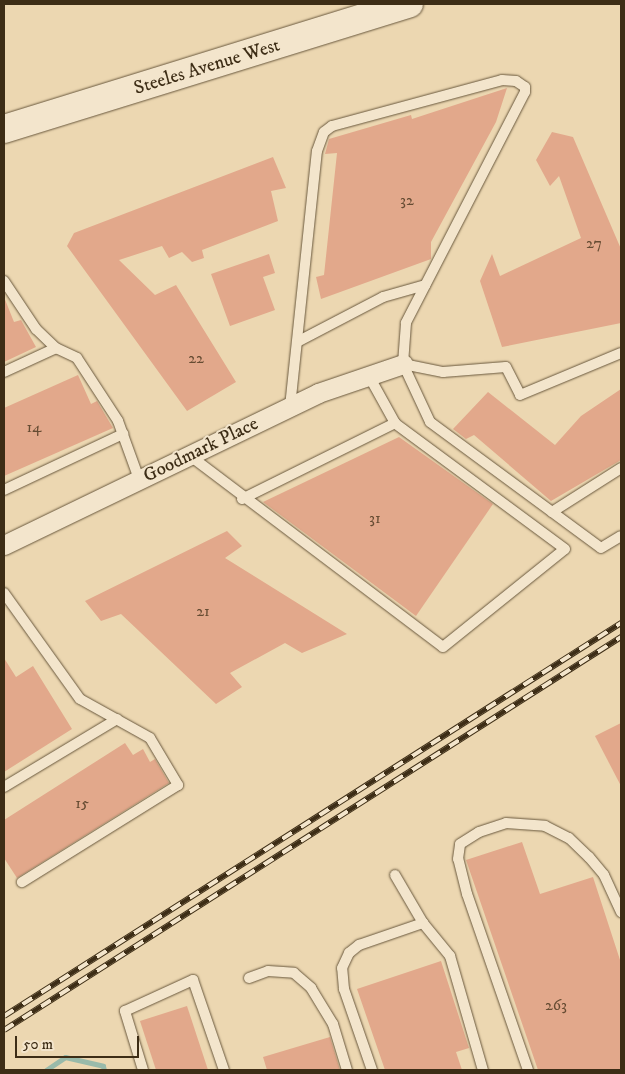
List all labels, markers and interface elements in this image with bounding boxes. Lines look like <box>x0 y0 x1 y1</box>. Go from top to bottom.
street label: Steeles Avenue West <box>131 34 283 100</box>
house number: 32 <box>400 190 414 210</box>
house number: 27 <box>586 233 602 253</box>
house number: 22 <box>188 348 204 368</box>
street label: Goodmark Place <box>140 412 262 488</box>
house number: 14 <box>26 417 42 437</box>
house number: 31 <box>369 508 381 528</box>
house number: 21 <box>196 601 210 621</box>
house number: 15 <box>75 793 89 813</box>
house number: 263 <box>545 995 567 1015</box>
scale bar <box>18 1026 141 1058</box>
text: 50 m <box>23 1035 53 1054</box>

